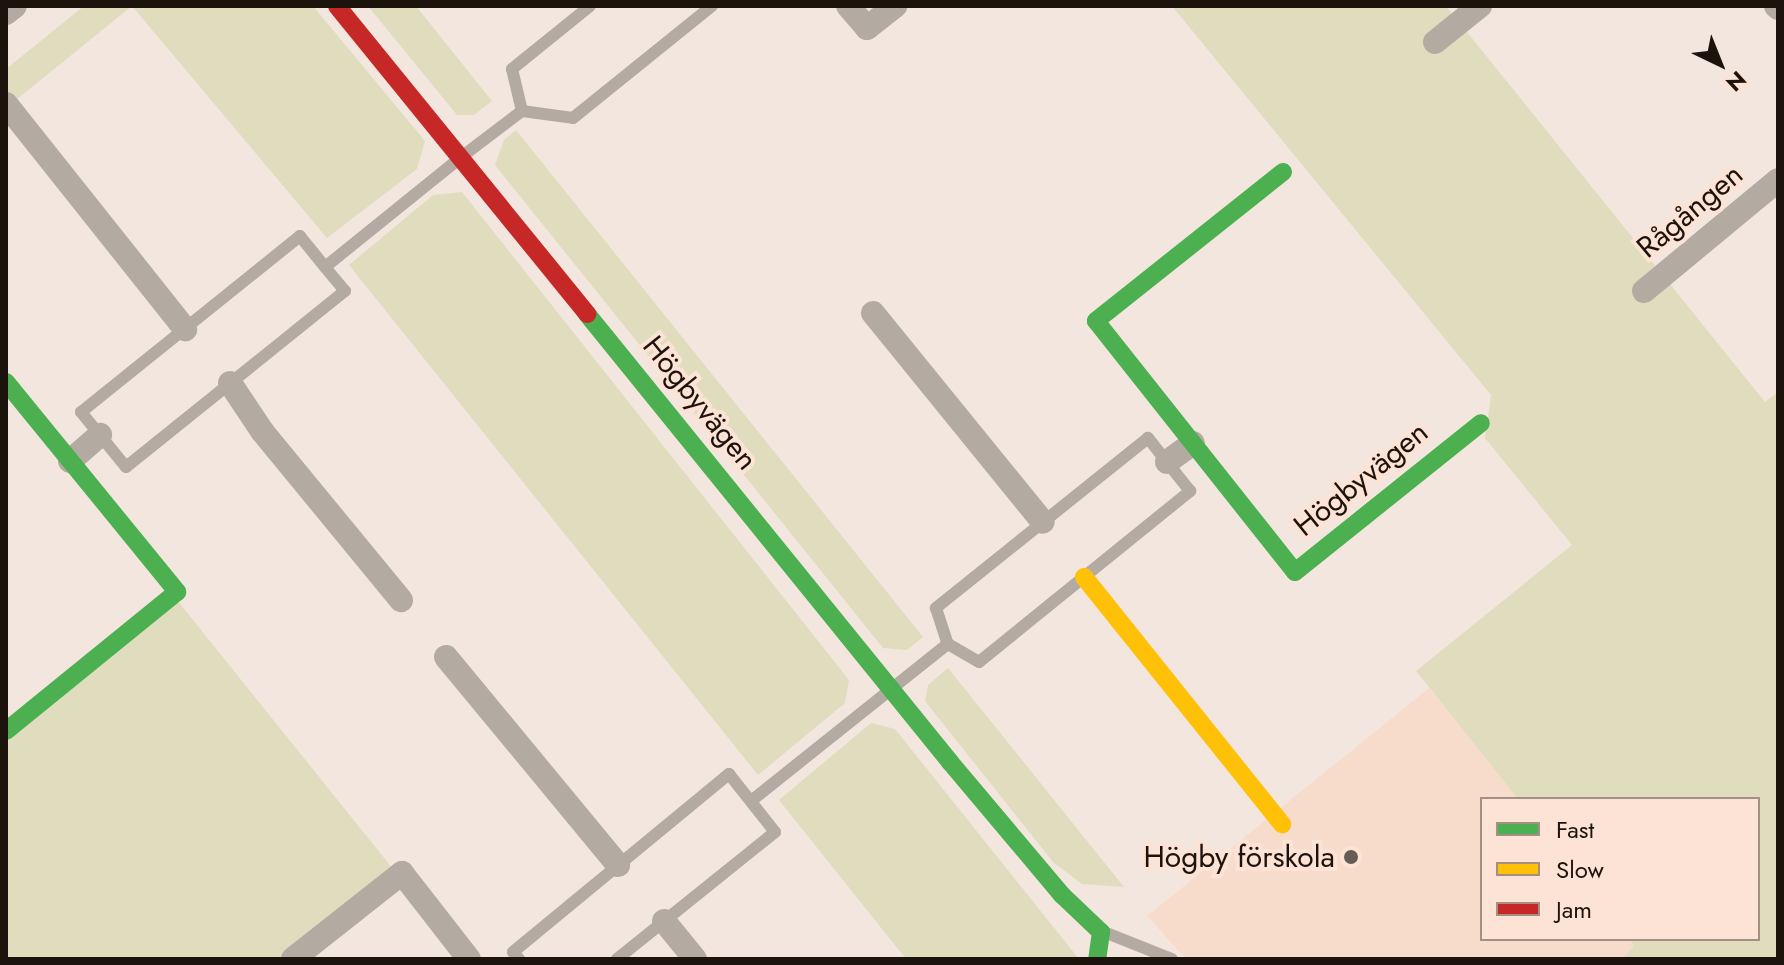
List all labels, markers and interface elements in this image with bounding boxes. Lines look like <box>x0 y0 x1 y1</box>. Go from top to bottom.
north arrow <box>1680 24 1760 104</box>
text: N <box>1719 64 1754 99</box>
street label: Rågången <box>1630 156 1750 266</box>
street label: Högbyvägen <box>635 329 765 477</box>
street label: Högbyvägen <box>1287 414 1435 544</box>
legend <box>1480 797 1760 941</box>
text: Fast <box>1556 812 1594 847</box>
place label: Högby förskola <box>1143 839 1335 875</box>
marker: Högby förskola <box>1342 848 1360 866</box>
text: Slow <box>1556 852 1604 887</box>
text: Jam <box>1556 892 1592 927</box>

